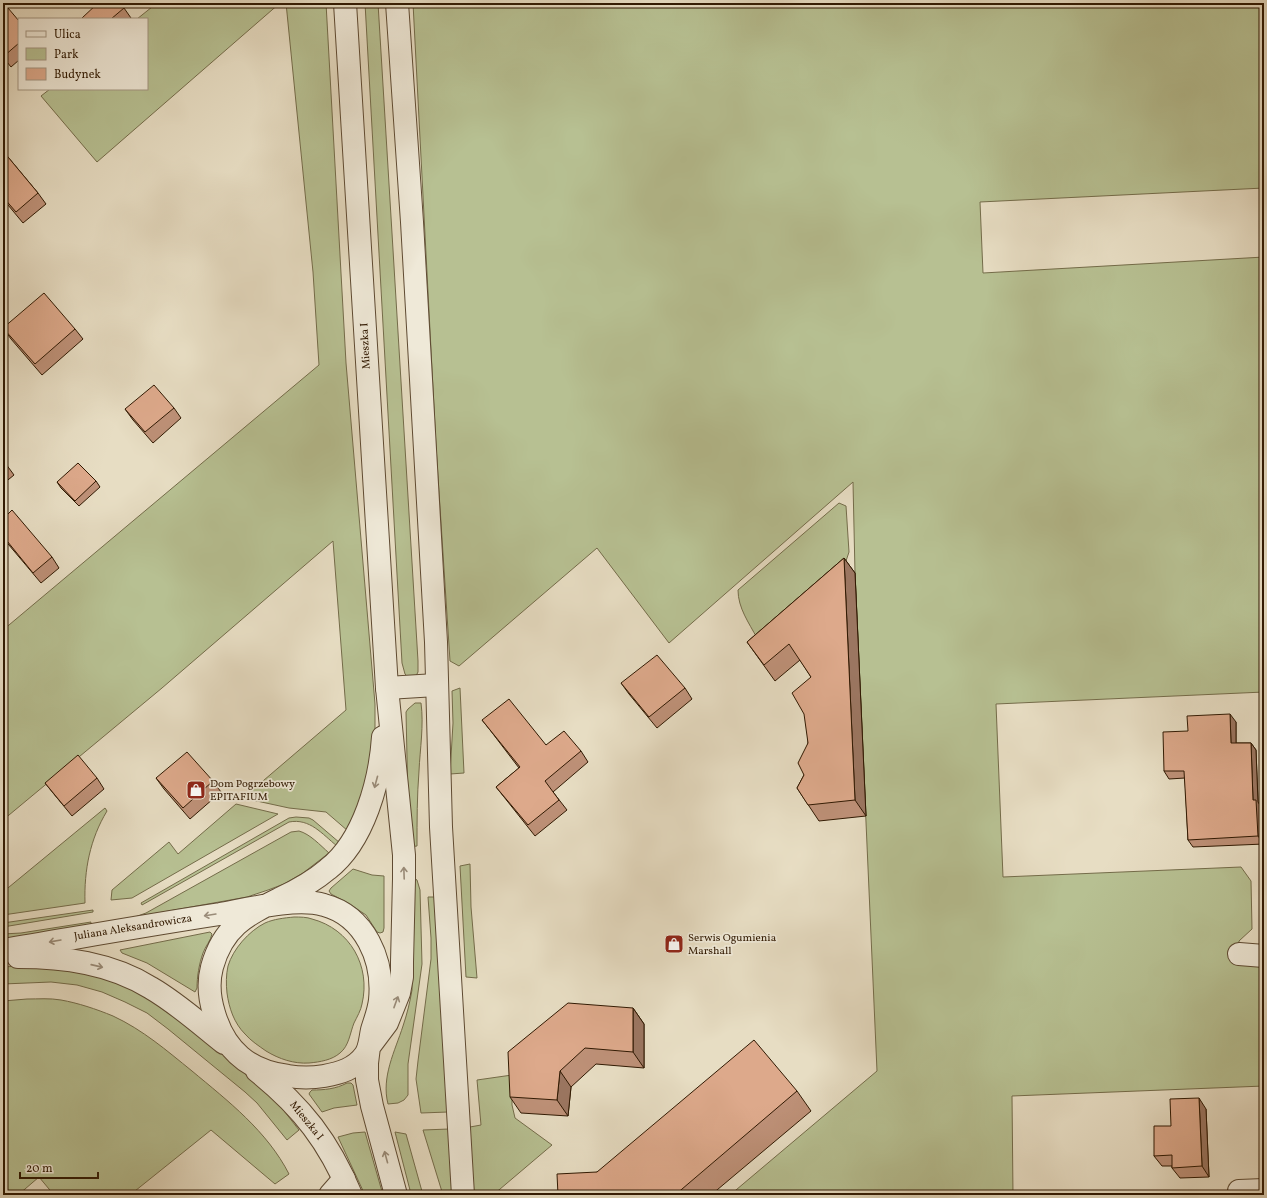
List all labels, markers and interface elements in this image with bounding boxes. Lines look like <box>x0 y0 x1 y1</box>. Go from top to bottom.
legend <box>18 18 148 90</box>
text: Ulica <box>54 27 81 43</box>
text: Park <box>54 47 79 63</box>
text: Budynek <box>54 67 101 83</box>
street label: Mieszka I <box>357 322 375 370</box>
one-way arrow <box>372 776 379 789</box>
place label: Dom Pogrzebowy EPITAFIUM <box>210 777 295 805</box>
shop icon: Dom Pogrzebowy EPITAFIUM <box>185 779 207 801</box>
one-way arrow <box>400 867 408 880</box>
street label: Juliana Aleksandrowicza <box>73 911 194 945</box>
one-way arrow <box>204 912 217 920</box>
place label: Serwis Ogumienia Marshall <box>688 931 777 959</box>
shop icon: Serwis Ogumienia Marshall <box>663 933 685 955</box>
one-way arrow <box>48 937 61 945</box>
one-way arrow <box>90 962 103 970</box>
one-way arrow <box>392 996 400 1008</box>
street label: Mieszka I <box>286 1098 327 1144</box>
one-way arrow <box>382 1151 389 1164</box>
scale bar <box>20 1154 98 1180</box>
text: 20 m <box>26 1161 53 1177</box>

